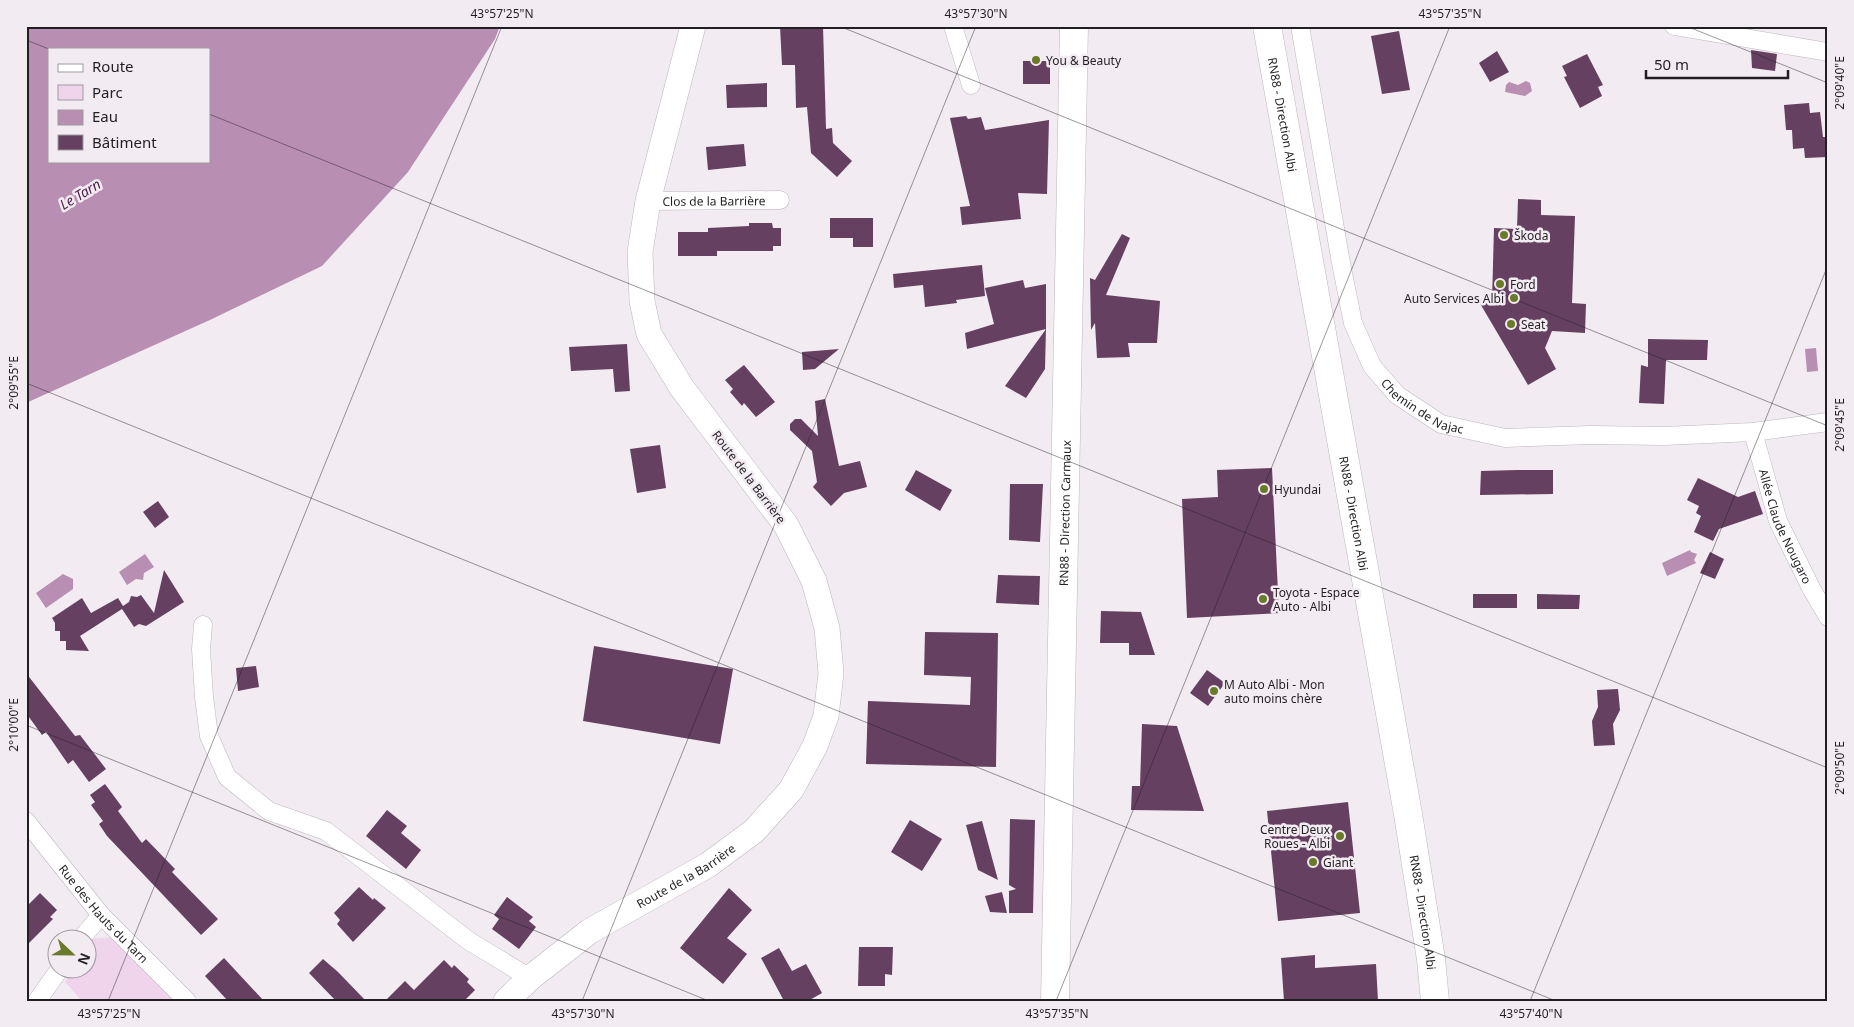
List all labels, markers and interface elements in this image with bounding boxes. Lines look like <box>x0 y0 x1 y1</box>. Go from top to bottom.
text: 43°57'25"N <box>470 5 534 22</box>
text: 43°57'30"N <box>944 5 1008 22</box>
text: 43°57'35"N <box>1418 5 1482 22</box>
legend <box>48 48 210 162</box>
scale bar <box>1646 48 1789 80</box>
place label: You & Beauty <box>1046 52 1122 69</box>
marker: You & Beauty <box>1030 54 1042 66</box>
text: 50 m <box>1654 54 1689 74</box>
text: Route <box>92 56 134 76</box>
street label: RN88 - Direction Albi <box>1264 56 1301 173</box>
text: 2°09'40"E <box>1831 56 1848 110</box>
text: Parc <box>92 82 123 102</box>
text: Eau <box>92 106 118 126</box>
text: Bâtiment <box>92 132 157 152</box>
water label: Le Tarn <box>56 174 104 214</box>
street label: Clos de la Barrière <box>662 192 766 209</box>
place label: Škoda <box>1514 227 1548 244</box>
marker: Škoda <box>1498 229 1510 241</box>
place label: Ford <box>1510 276 1536 293</box>
marker: Ford <box>1494 278 1506 290</box>
place label: Auto Services Albi <box>1404 290 1504 307</box>
marker: Auto Services Albi <box>1508 292 1520 304</box>
place label: Seat <box>1521 316 1546 333</box>
marker: Seat <box>1505 318 1517 330</box>
text: 2°09'55"E <box>5 356 22 410</box>
street label: Chemin de Najac <box>1378 375 1466 437</box>
text: 2°09'45"E <box>1831 398 1848 452</box>
street label: Route de la Barrière <box>708 427 790 527</box>
street label: RN88 - Direction Carmaux <box>1055 439 1074 586</box>
street label: RN88 - Direction Albi <box>1336 455 1373 572</box>
street label: Allée Claude Nougaro <box>1755 467 1816 587</box>
place label: Hyundai <box>1274 481 1321 498</box>
marker: Hyundai <box>1258 483 1270 495</box>
place label: Toyota - Espace Auto - Albi <box>1273 584 1360 615</box>
marker: Toyota - Espace Auto - Albi <box>1257 593 1269 605</box>
place label: M Auto Albi - Mon auto moins chère <box>1224 676 1325 707</box>
marker: M Auto Albi - Mon auto moins chère <box>1208 685 1220 697</box>
text: 2°10'00"E <box>5 698 22 752</box>
text: 2°09'50"E <box>1831 741 1848 795</box>
place label: Centre Deux Roues - Albi <box>1260 821 1331 852</box>
marker: Centre Deux Roues - Albi <box>1334 830 1346 842</box>
street label: Route de la Barrière <box>633 839 739 912</box>
place label: Giant <box>1323 854 1354 871</box>
street label: RN88 - Direction Albi <box>1406 854 1440 971</box>
marker: Giant <box>1307 856 1319 868</box>
street label: Rue des Hauts du Tarn <box>55 861 152 966</box>
north arrow <box>48 930 98 980</box>
text: N <box>74 950 95 968</box>
text: 43°57'25"N <box>77 1005 141 1022</box>
text: 43°57'30"N <box>551 1005 615 1022</box>
text: 43°57'35"N <box>1025 1005 1089 1022</box>
text: 43°57'40"N <box>1499 1005 1563 1022</box>

